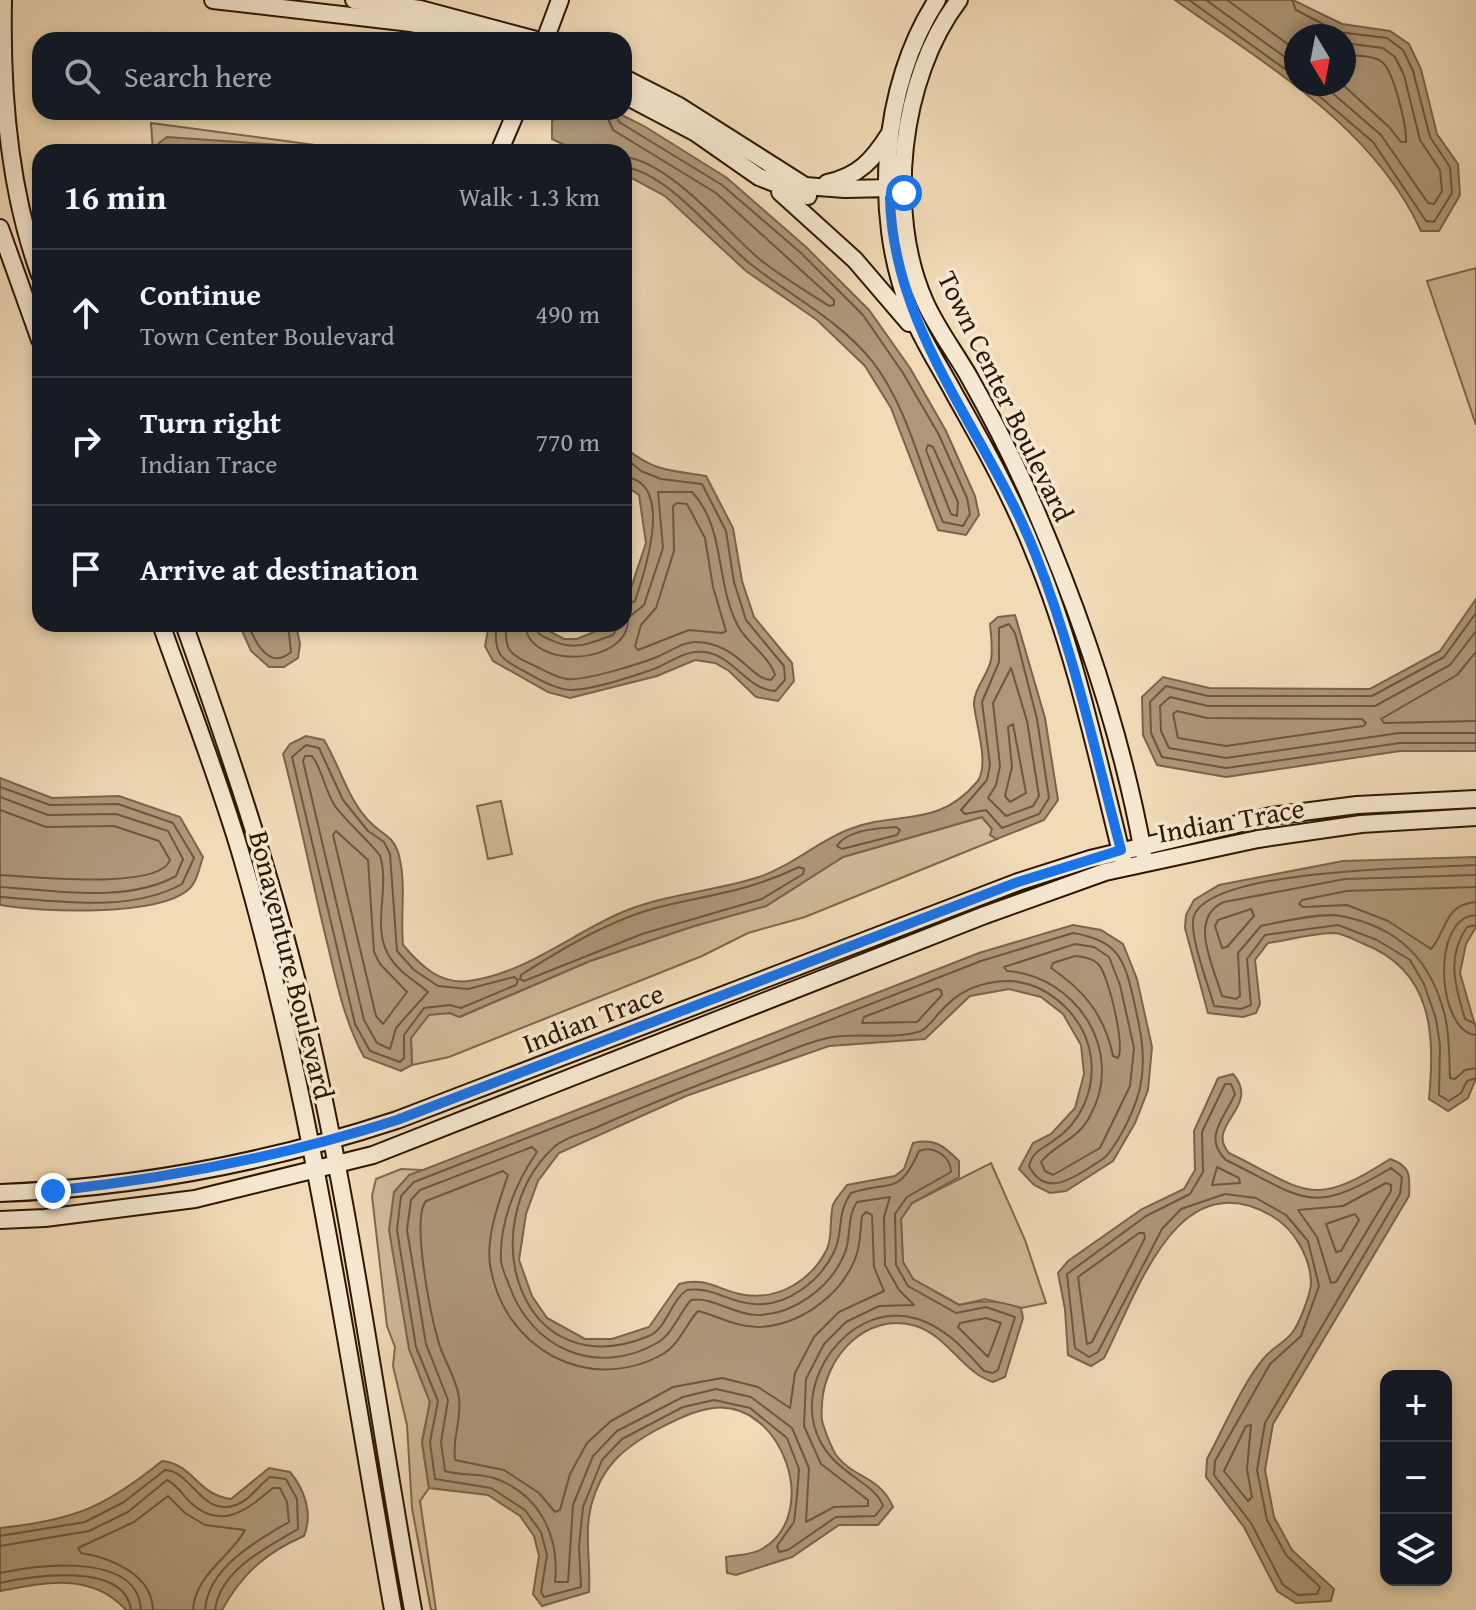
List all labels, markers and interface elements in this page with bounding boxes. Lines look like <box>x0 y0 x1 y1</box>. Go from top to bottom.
north arrow <box>1284 24 1356 96</box>
search box <box>32 32 632 120</box>
icon: search <box>60 54 104 98</box>
text: Search here <box>124 54 272 98</box>
text: 16 min <box>64 172 166 221</box>
route start <box>886 175 922 211</box>
text: Walk · 1.3 km <box>459 177 600 216</box>
street label: Town Center Boulevard <box>928 264 1085 528</box>
text: Continue <box>140 272 261 316</box>
icon: ahead <box>64 291 108 335</box>
text: 490 m <box>535 294 600 333</box>
text: Town Center Boulevard <box>140 316 395 355</box>
text: Turn right <box>140 400 281 444</box>
icon: right <box>64 419 108 463</box>
text: 770 m <box>535 422 600 461</box>
text: Indian Trace <box>140 444 277 483</box>
icon: arrive <box>64 547 108 591</box>
text: Arrive at destination <box>140 547 418 591</box>
street label: Indian Trace <box>1154 786 1307 853</box>
street label: Bonaventure Boulevard <box>239 826 346 1104</box>
street label: Indian Trace <box>516 972 669 1063</box>
route end <box>35 1173 71 1209</box>
map controls <box>1380 1370 1452 1586</box>
button: + <box>1380 1370 1452 1442</box>
button: − <box>1380 1442 1452 1514</box>
button: layers <box>1380 1514 1452 1586</box>

